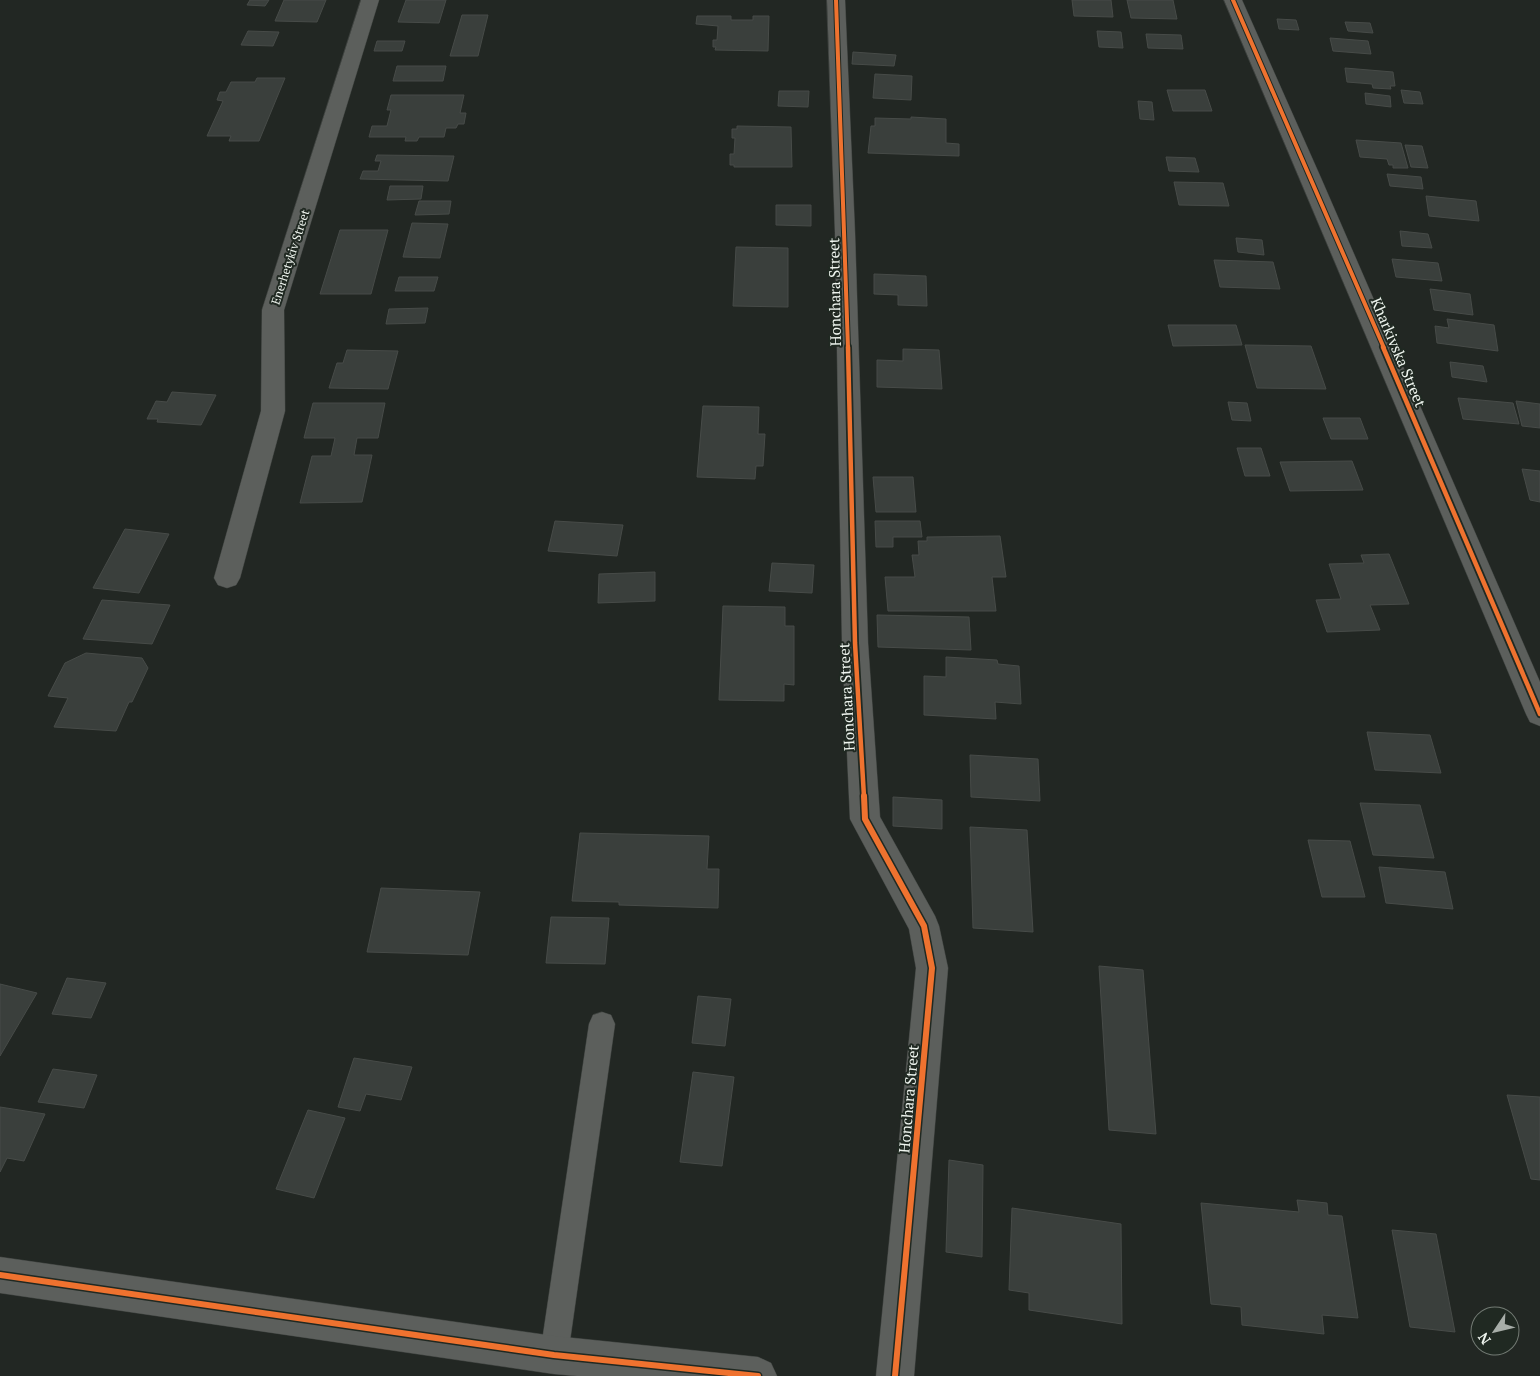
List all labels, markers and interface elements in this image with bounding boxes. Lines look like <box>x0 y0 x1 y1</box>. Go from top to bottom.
street label: Enerhetykiv Street <box>268 207 313 306</box>
street label: Honchara Street <box>823 237 845 346</box>
street label: Kharkivska Street <box>1367 294 1431 410</box>
street label: Honchara Street <box>833 642 859 752</box>
street label: Honchara Street <box>893 1044 923 1154</box>
north arrow <box>1470 1306 1520 1356</box>
text: N <box>1473 1329 1495 1349</box>

